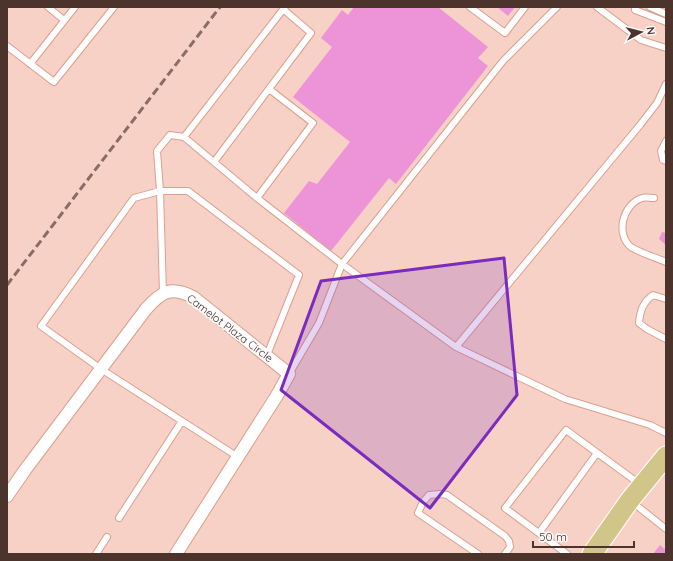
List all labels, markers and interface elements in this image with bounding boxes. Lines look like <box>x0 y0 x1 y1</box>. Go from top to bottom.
north arrow <box>621 12 661 52</box>
text: N <box>643 26 658 36</box>
street label: Camelot Plaza Circle <box>184 291 276 365</box>
scale bar <box>533 523 634 549</box>
text: 50 m <box>539 529 567 544</box>

